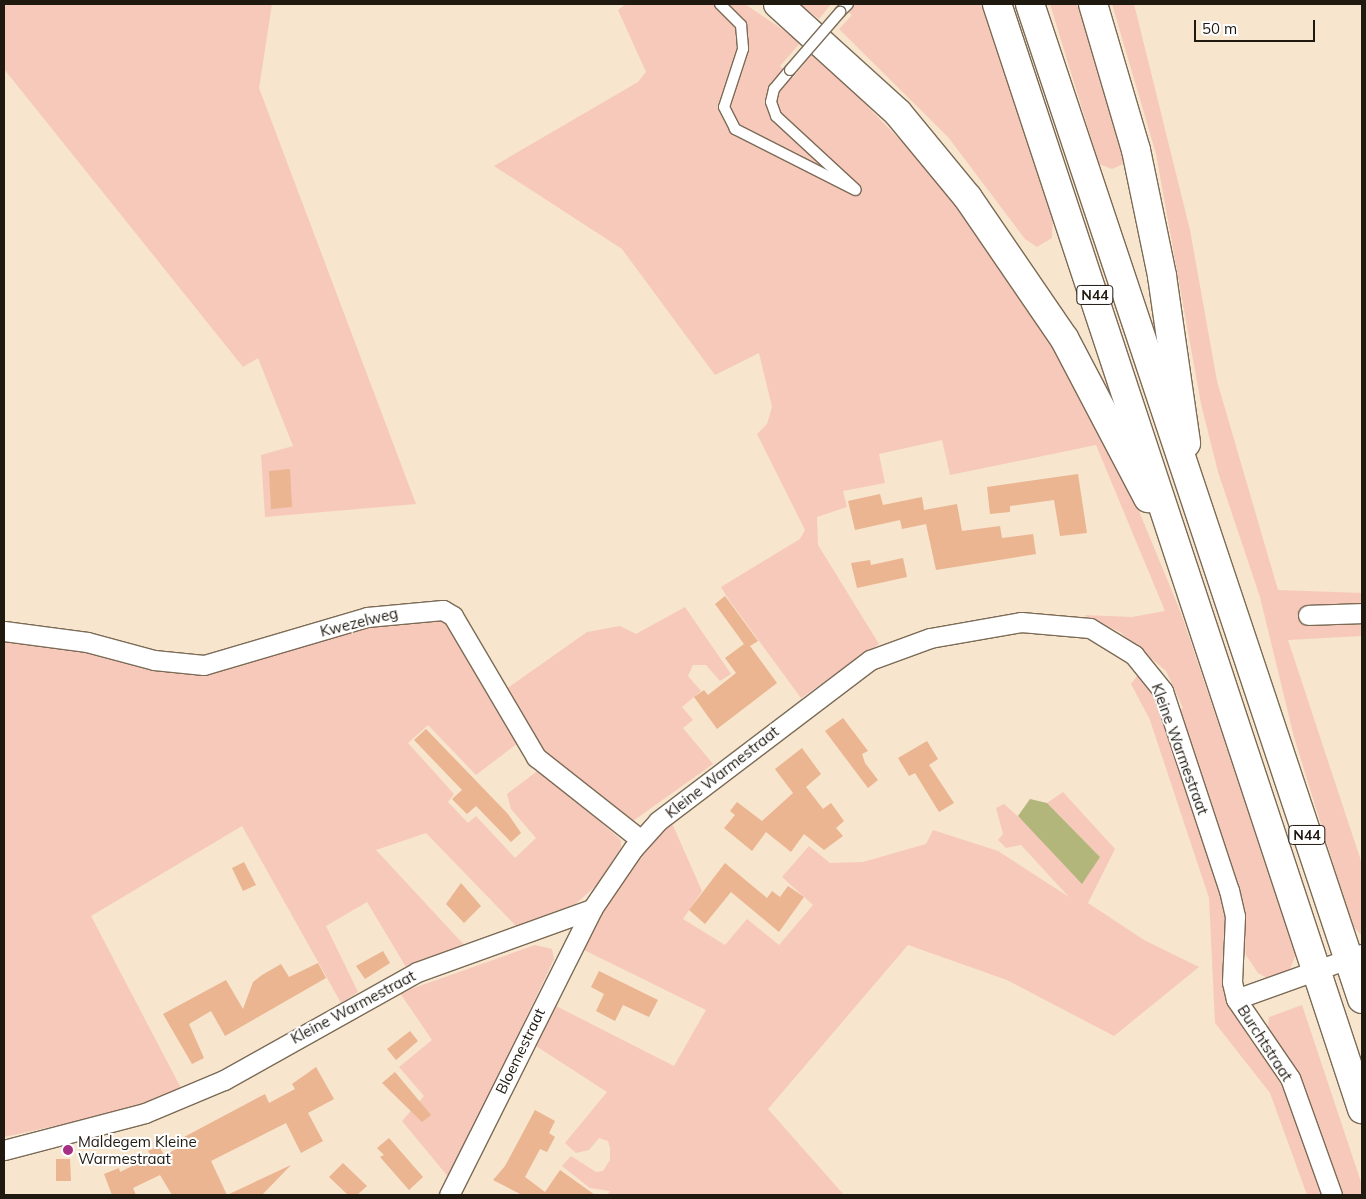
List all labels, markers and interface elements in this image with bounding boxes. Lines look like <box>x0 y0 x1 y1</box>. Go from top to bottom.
scale bar <box>1196 10 1317 42</box>
text: 50 m <box>1202 19 1237 38</box>
road number: N44 <box>1076 284 1114 306</box>
street label: Kwezelweg <box>318 604 400 640</box>
street label: Kleine Warmestraat <box>1148 681 1212 817</box>
street label: Kleine Warmestraat <box>662 722 782 822</box>
road number: N44 <box>1288 824 1326 846</box>
street label: Kleine Warmestraat <box>288 967 418 1047</box>
street label: Burchtstraat <box>1234 1002 1296 1084</box>
street label: Bloemestraat <box>492 1005 548 1097</box>
place label: Maldegem Kleine Warmestraat <box>78 1132 197 1167</box>
marker: Maldegem Kleine Warmestraat <box>62 1144 74 1156</box>

